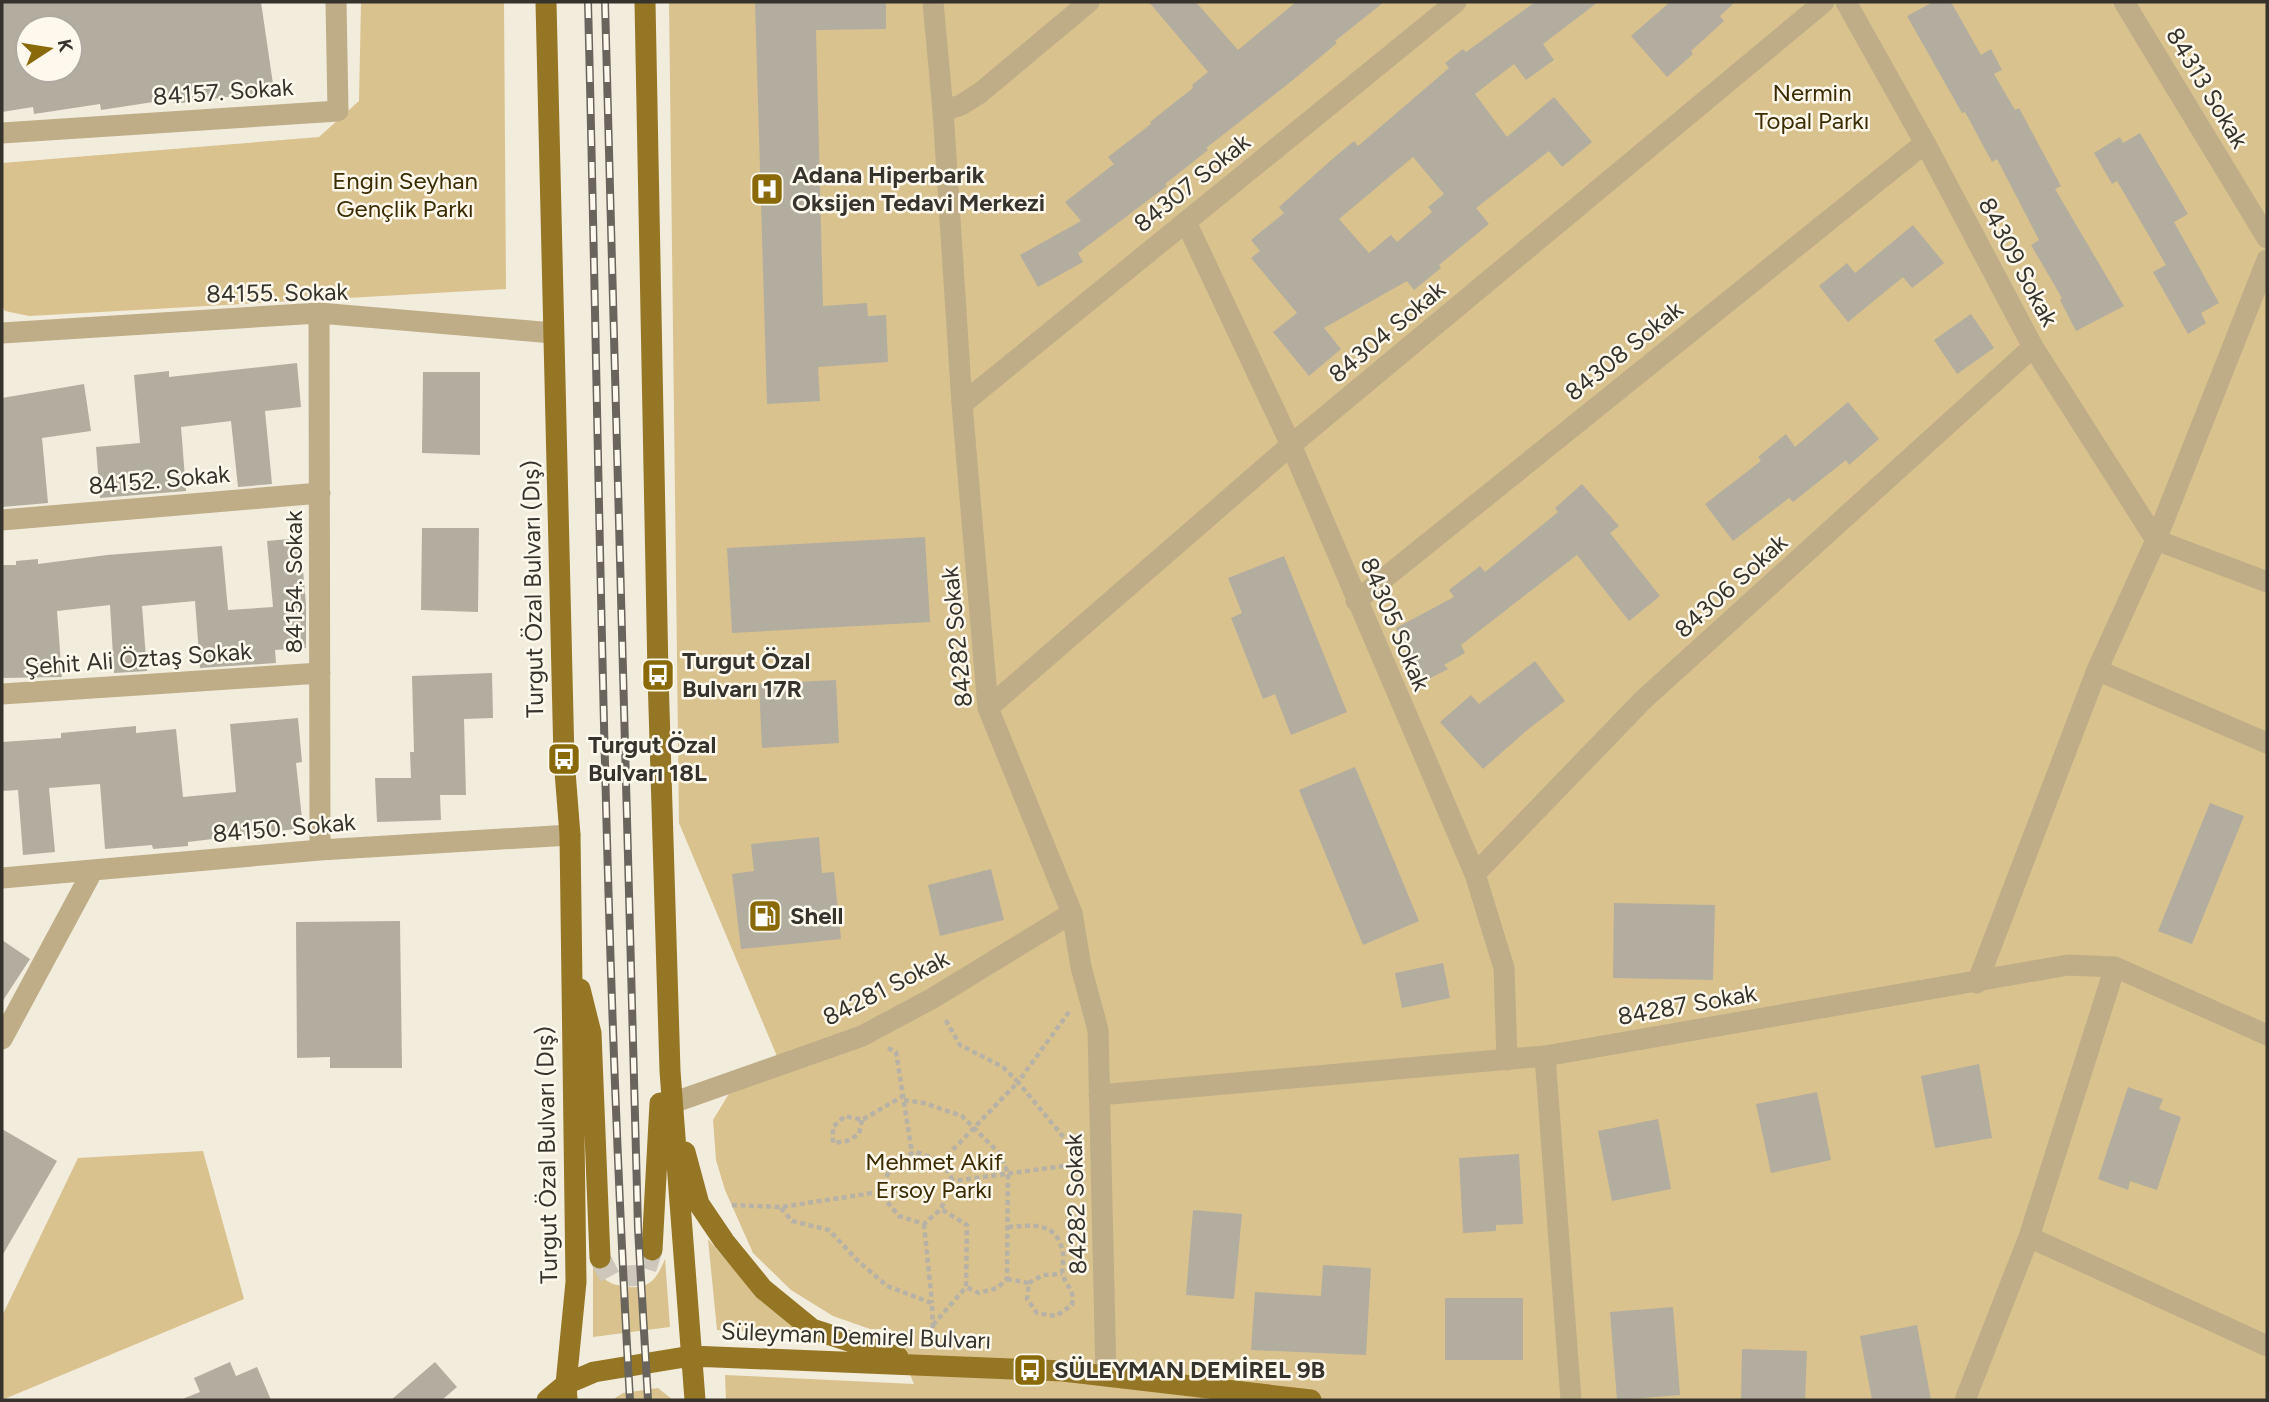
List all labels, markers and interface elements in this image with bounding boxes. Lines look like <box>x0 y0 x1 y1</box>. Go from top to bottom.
north arrow <box>14 14 84 84</box>
street label: 84313 Sokak <box>2160 22 2255 154</box>
text: K <box>53 37 78 54</box>
street label: 84157. Sokak <box>152 72 295 111</box>
park label: Nermin Topal Parkı <box>1755 78 1869 135</box>
street label: 84307 Sokak <box>1128 127 1256 238</box>
place label: Adana Hiperbarik Oksijen Tedavi Merkezi <box>792 160 1045 217</box>
park label: Engin Seyhan Gençlik Parkı <box>332 166 478 223</box>
hospital icon: Adana Hiperbarik Oksijen Tedavi Merkezi <box>748 170 786 208</box>
street label: 84309 Sokak <box>1972 192 2065 331</box>
street label: 84304 Sokak <box>1323 274 1451 389</box>
street label: 84155. Sokak <box>206 277 349 308</box>
street label: 84308 Sokak <box>1559 294 1689 407</box>
street label: 84152. Sokak <box>87 459 231 500</box>
street label: Turgut Özal Bulvarı (Dış) <box>516 460 549 718</box>
street label: 84154. Sokak <box>279 510 308 654</box>
street label: 84306 Sokak <box>1668 527 1793 644</box>
street label: 84305 Sokak <box>1354 553 1437 695</box>
street label: 84282 Sokak <box>935 565 978 709</box>
street label: Şehit Ali Öztaş Sokak <box>23 636 253 681</box>
place label: Turgut Özal Bulvarı 17R <box>682 646 810 703</box>
bus stop icon: Turgut Özal Bulvarı 17R <box>639 656 677 694</box>
place label: Turgut Özal Bulvarı 18L <box>588 730 716 787</box>
bus stop icon: Turgut Özal Bulvarı 18L <box>545 740 583 778</box>
street label: 84150. Sokak <box>211 807 357 848</box>
fuel station icon: Shell <box>746 897 784 935</box>
place label: Shell <box>790 901 843 930</box>
street label: 84281 Sokak <box>818 943 954 1032</box>
street label: 84287 Sokak <box>1615 978 1759 1031</box>
street label: Turgut Özal Bulvarı (Dış) <box>530 1026 563 1284</box>
street label: 84282 Sokak <box>1059 1133 1092 1275</box>
park label: Mehmet Akif Ersoy Parkı <box>865 1147 1003 1204</box>
street label: Süleyman Demirel Bulvarı <box>720 1316 992 1355</box>
bus stop icon: SÜLEYMAN DEMİREL 9B <box>1011 1351 1049 1389</box>
place label: SÜLEYMAN DEMİREL 9B <box>1054 1355 1325 1384</box>

